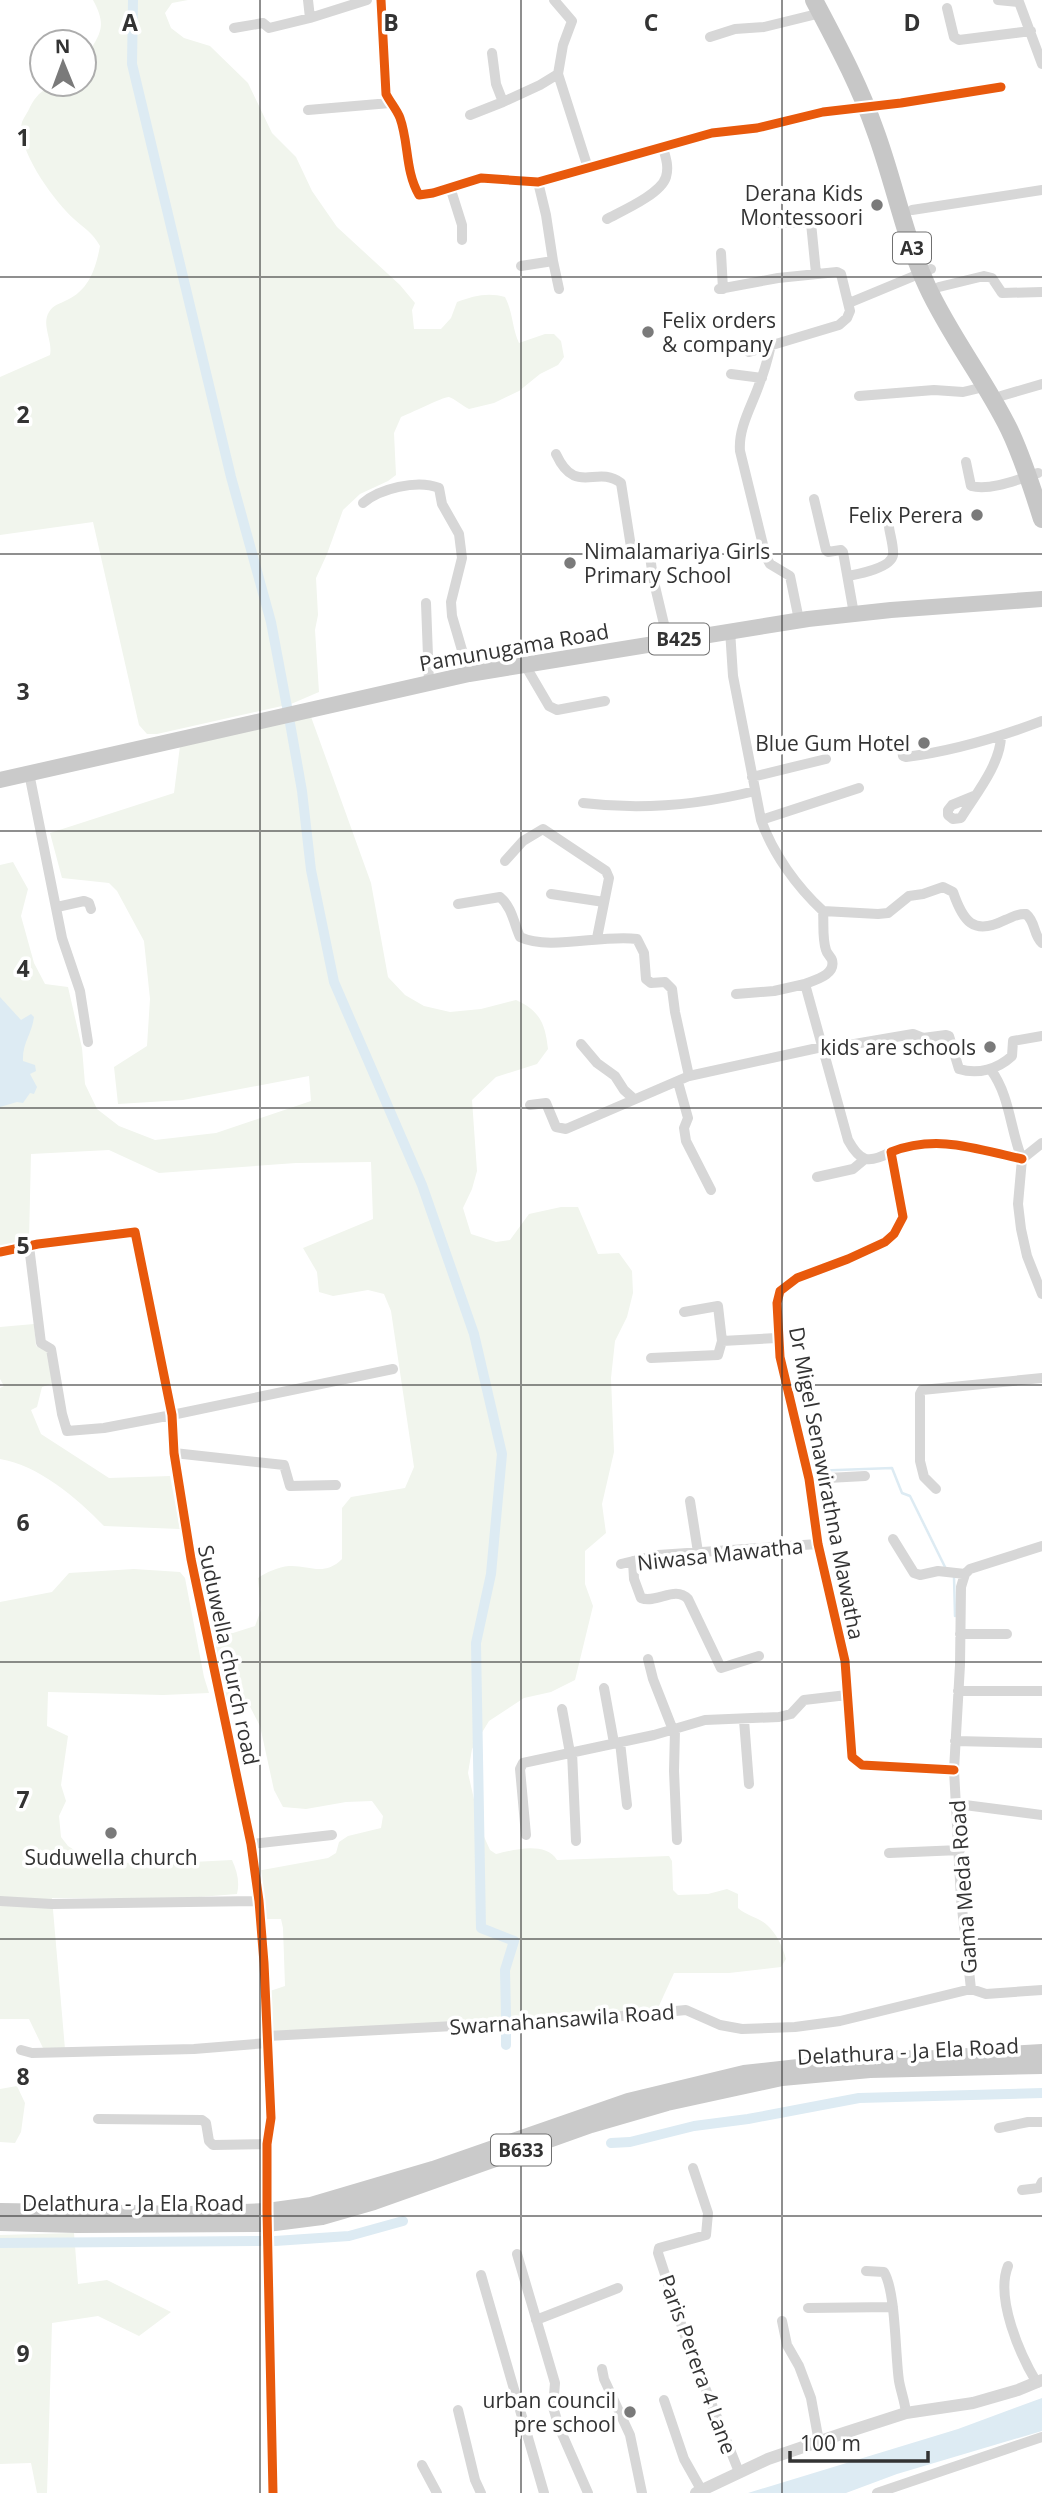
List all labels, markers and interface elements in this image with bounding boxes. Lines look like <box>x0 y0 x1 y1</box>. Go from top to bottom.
text: A <box>122 6 138 38</box>
text: B <box>383 6 399 38</box>
text: C <box>644 6 658 38</box>
text: D <box>903 6 921 38</box>
north arrow <box>28 28 98 98</box>
text: N <box>55 33 71 59</box>
text: 1 <box>16 121 30 153</box>
place label: Derana Kids Montessoori <box>740 179 863 231</box>
marker: Derana Kids Montessoori <box>869 197 885 213</box>
road number: A3 <box>893 232 931 264</box>
place label: Felix orders & company <box>662 306 776 358</box>
marker: Felix orders & company <box>640 324 656 340</box>
text: 2 <box>16 398 30 430</box>
place label: Felix Perera <box>848 501 963 529</box>
marker: Felix Perera <box>969 507 985 523</box>
place label: Nimalamariya Girls Primary School <box>584 537 770 589</box>
marker: Nimalamariya Girls Primary School <box>562 555 578 571</box>
street label: Pamunugama Road <box>417 617 611 677</box>
road number: B425 <box>649 624 709 654</box>
text: 3 <box>16 675 30 707</box>
place label: Blue Gum Hotel <box>755 729 910 757</box>
marker: Blue Gum Hotel <box>916 735 932 751</box>
text: 4 <box>16 952 30 984</box>
place label: kids are schools <box>820 1033 976 1061</box>
marker: kids are schools <box>982 1039 998 1055</box>
text: 5 <box>16 1229 30 1261</box>
street label: Dr Migel Senawirathna Mawatha <box>783 1324 871 1642</box>
text: 6 <box>16 1506 30 1538</box>
street label: Niwasa Mawatha <box>636 1531 804 1577</box>
street label: Suduwella church road <box>192 1542 266 1768</box>
text: 7 <box>16 1783 30 1815</box>
street label: Gama Meda Road <box>943 1799 983 1975</box>
marker: Suduwella church <box>103 1825 119 1841</box>
place label: Suduwella church <box>24 1843 198 1871</box>
street label: Swarnahansawila Road <box>448 1997 676 2041</box>
street label: Delathura - Ja Ela Road <box>796 2031 1020 2071</box>
text: 8 <box>16 2060 30 2092</box>
road number: B633 <box>491 2134 551 2166</box>
street label: Delathura - Ja Ela Road <box>22 2189 244 2217</box>
street label: Paris Perera 4 Lane <box>653 2270 743 2458</box>
text: 9 <box>16 2337 30 2369</box>
place label: urban council pre school <box>483 2386 616 2438</box>
marker: urban council pre school <box>622 2404 638 2420</box>
scale bar <box>790 2420 928 2464</box>
text: 100 m <box>800 2429 861 2457</box>

